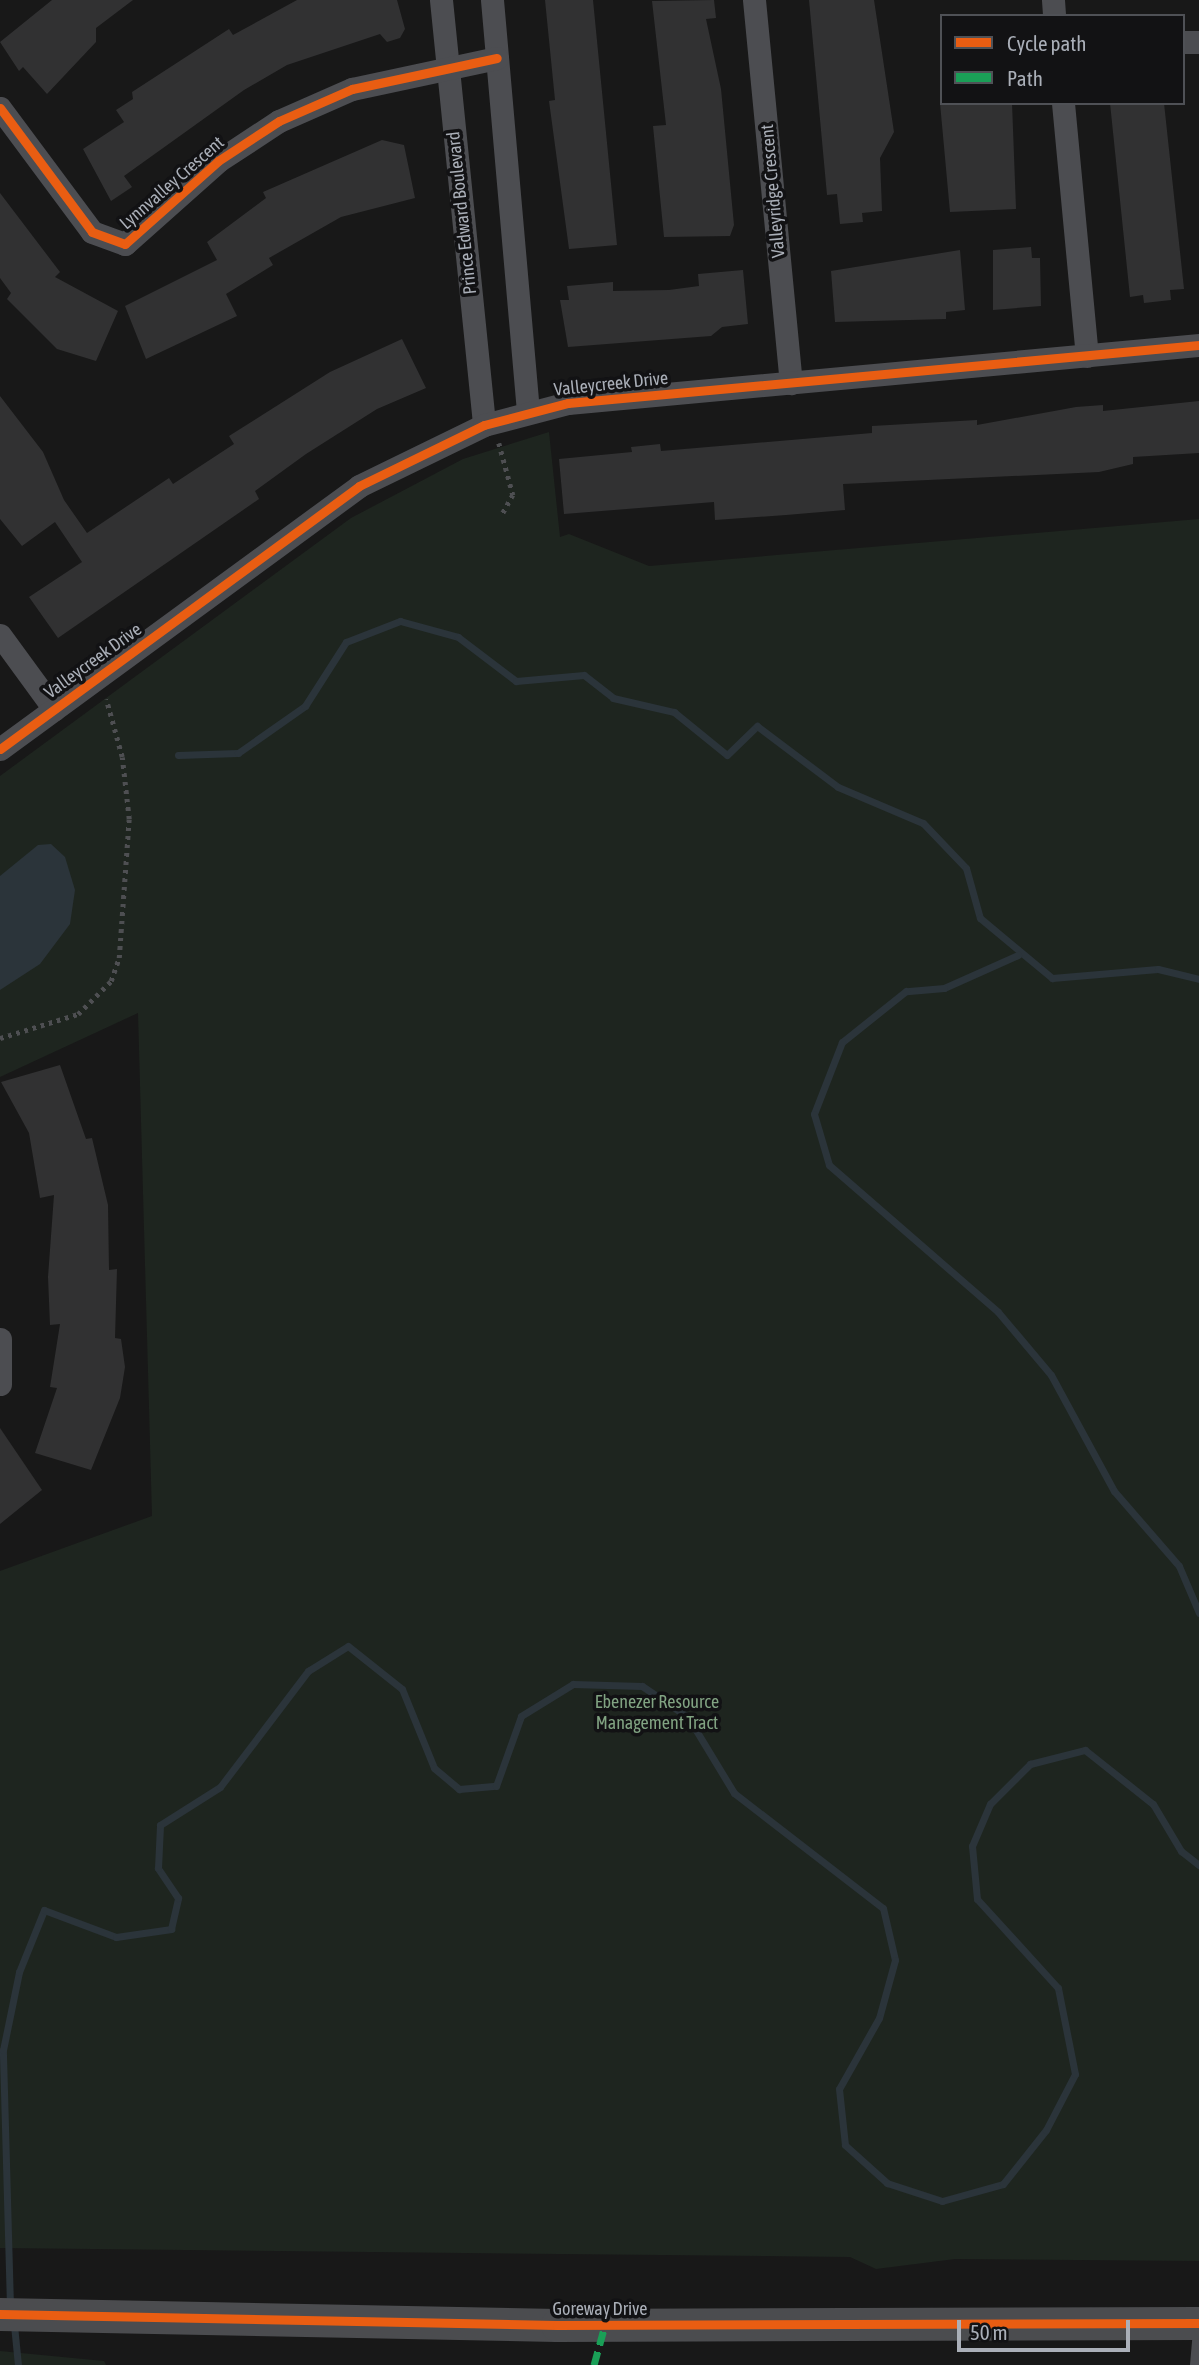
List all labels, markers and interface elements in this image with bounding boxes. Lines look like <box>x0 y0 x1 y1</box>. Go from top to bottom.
legend <box>940 14 1185 105</box>
text: Cycle path <box>1007 31 1086 55</box>
text: Path <box>1007 66 1043 90</box>
street label: Valleyridge Crescent <box>756 123 790 259</box>
street label: Prince Edward Boulevard <box>443 131 481 295</box>
street label: Lynnvalley Crescent <box>116 132 228 234</box>
street label: Valleycreek Drive <box>553 367 669 401</box>
street label: Valleycreek Drive <box>40 619 146 703</box>
park label: Ebenezer Resource Management Tract <box>595 1692 719 1734</box>
street label: Goreway Drive <box>552 2298 648 2320</box>
scale bar <box>961 2306 1134 2350</box>
text: 50 m <box>970 2320 1008 2344</box>

